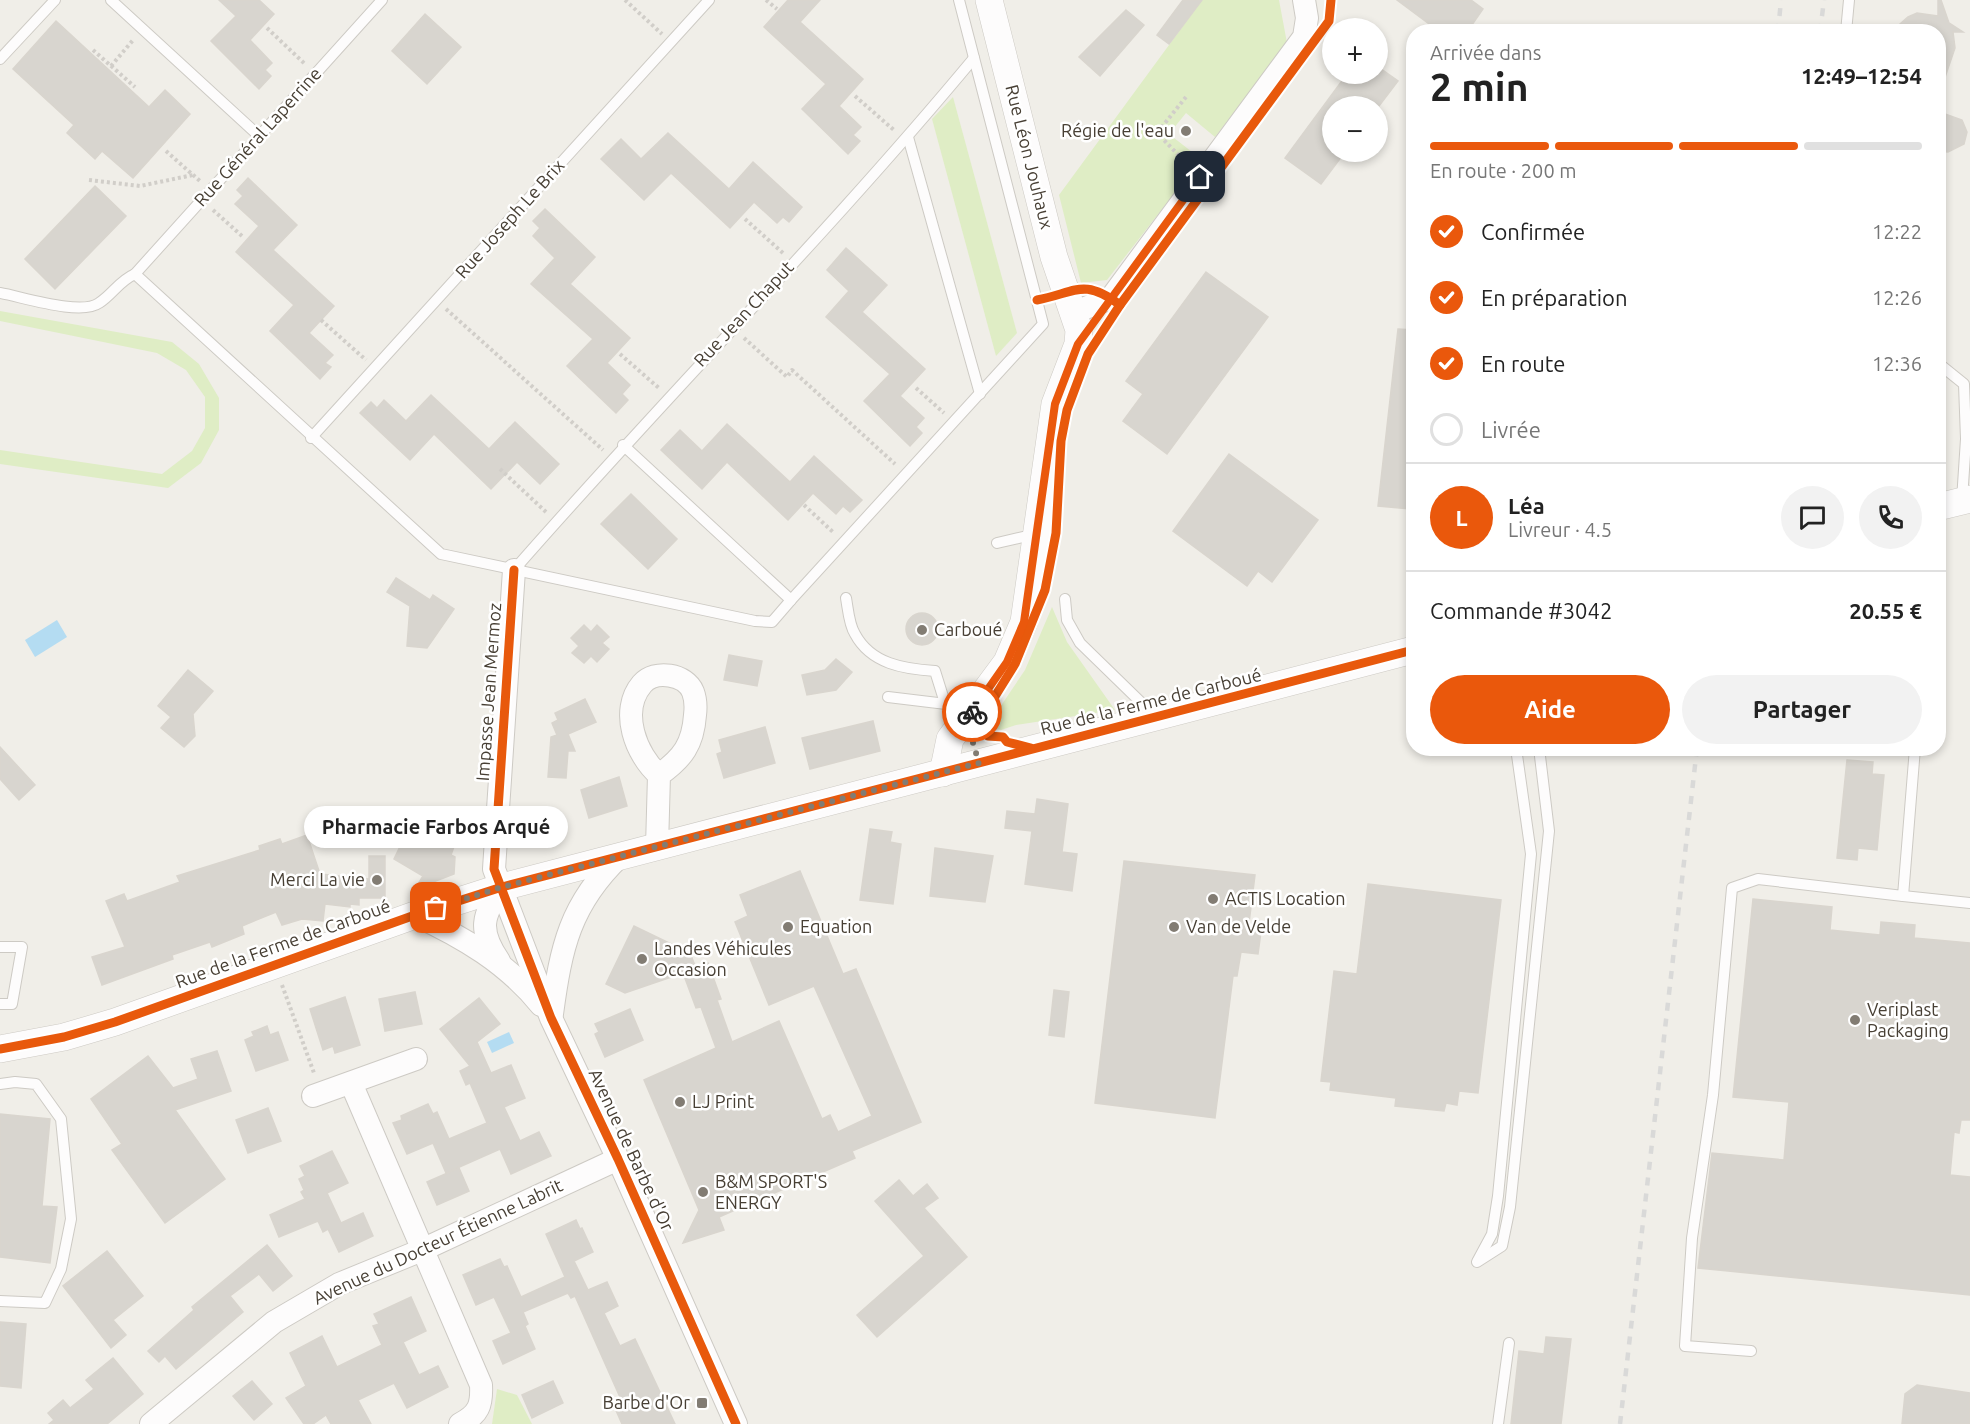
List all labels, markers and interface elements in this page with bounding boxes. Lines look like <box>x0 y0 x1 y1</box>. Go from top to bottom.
map controls <box>1322 18 1388 162</box>
button: + <box>1322 18 1388 84</box>
text: Arrivée dans <box>1430 41 1541 64</box>
street label: Rue Général Laperrine <box>190 63 325 210</box>
text: 12:49–12:54 <box>1801 63 1922 88</box>
text: 2 min <box>1430 65 1529 108</box>
street label: Rue Léon Jouhaux <box>1002 82 1058 231</box>
button: − <box>1322 96 1388 162</box>
place label: Régie de l'eau <box>1061 120 1174 140</box>
marker: Régie de l'eau <box>1179 124 1193 138</box>
pin <box>1174 151 1225 202</box>
street label: Rue Joseph Le Brix <box>451 155 568 282</box>
text: En route · 200 m <box>1430 159 1577 182</box>
icon: home <box>1183 160 1216 193</box>
icon: check <box>1430 215 1463 248</box>
text: Confirmée <box>1481 219 1585 244</box>
text: 12:22 <box>1872 220 1922 243</box>
street label: Rue Jean Chaput <box>689 257 797 370</box>
icon: check <box>1430 281 1463 314</box>
text: En préparation <box>1481 285 1628 310</box>
text: 12:26 <box>1872 286 1922 309</box>
icon: check <box>1430 347 1463 380</box>
text: En route <box>1481 351 1565 376</box>
text: 12:36 <box>1872 352 1922 375</box>
text: Livrée <box>1481 417 1541 442</box>
button: chat <box>1781 486 1844 549</box>
button: phone <box>1859 486 1922 549</box>
text: Léa <box>1508 493 1545 518</box>
text: L <box>1455 505 1468 530</box>
text: Livreur · 4.5 <box>1508 518 1612 541</box>
text: Commande #3042 <box>1430 598 1612 623</box>
text: 20.55 € <box>1849 598 1922 623</box>
street label: Impasse Jean Mermoz <box>472 602 504 782</box>
place label: Carboué <box>934 619 1002 639</box>
marker: Carboué <box>915 623 929 637</box>
street label: Rue de la Ferme de Carboué <box>1038 664 1263 738</box>
button: Aide <box>1430 675 1670 744</box>
button: Partager <box>1682 675 1922 744</box>
courier <box>942 682 1002 742</box>
icon: bike <box>956 696 989 729</box>
callout: Pharmacie Farbos Arqué <box>304 806 568 848</box>
text: Pharmacie Farbos Arqué <box>322 815 550 838</box>
place label: Merci La vie <box>270 869 365 889</box>
marker: Merci La vie <box>370 873 384 887</box>
pin <box>410 882 461 933</box>
place label: ACTIS Location <box>1225 888 1346 908</box>
icon: bag <box>419 891 452 924</box>
marker: ACTIS Location <box>1206 892 1220 906</box>
street label: Rue de la Ferme de Carboué <box>173 895 393 991</box>
place label: Equation <box>800 916 872 936</box>
place label: Van de Velde <box>1186 916 1291 936</box>
marker: Equation <box>781 920 795 934</box>
marker: Van de Velde <box>1167 920 1181 934</box>
place label: Landes Véhicules Occasion <box>654 938 792 979</box>
marker: Landes Véhicules Occasion <box>635 952 649 966</box>
place label: Veriplast Packaging <box>1867 999 1949 1040</box>
marker: Veriplast Packaging <box>1848 1013 1862 1027</box>
street label: Avenue de Barbe d'Or <box>585 1065 678 1234</box>
place label: LJ Print <box>692 1091 754 1111</box>
marker: LJ Print <box>673 1095 687 1109</box>
place label: B&M SPORT'S ENERGY <box>715 1171 827 1212</box>
street label: Avenue du Docteur Étienne Labrit <box>309 1173 565 1308</box>
marker: B&M SPORT'S ENERGY <box>696 1185 710 1199</box>
place label: Barbe d'Or <box>602 1392 690 1412</box>
marker: Barbe d'Or <box>695 1396 709 1410</box>

